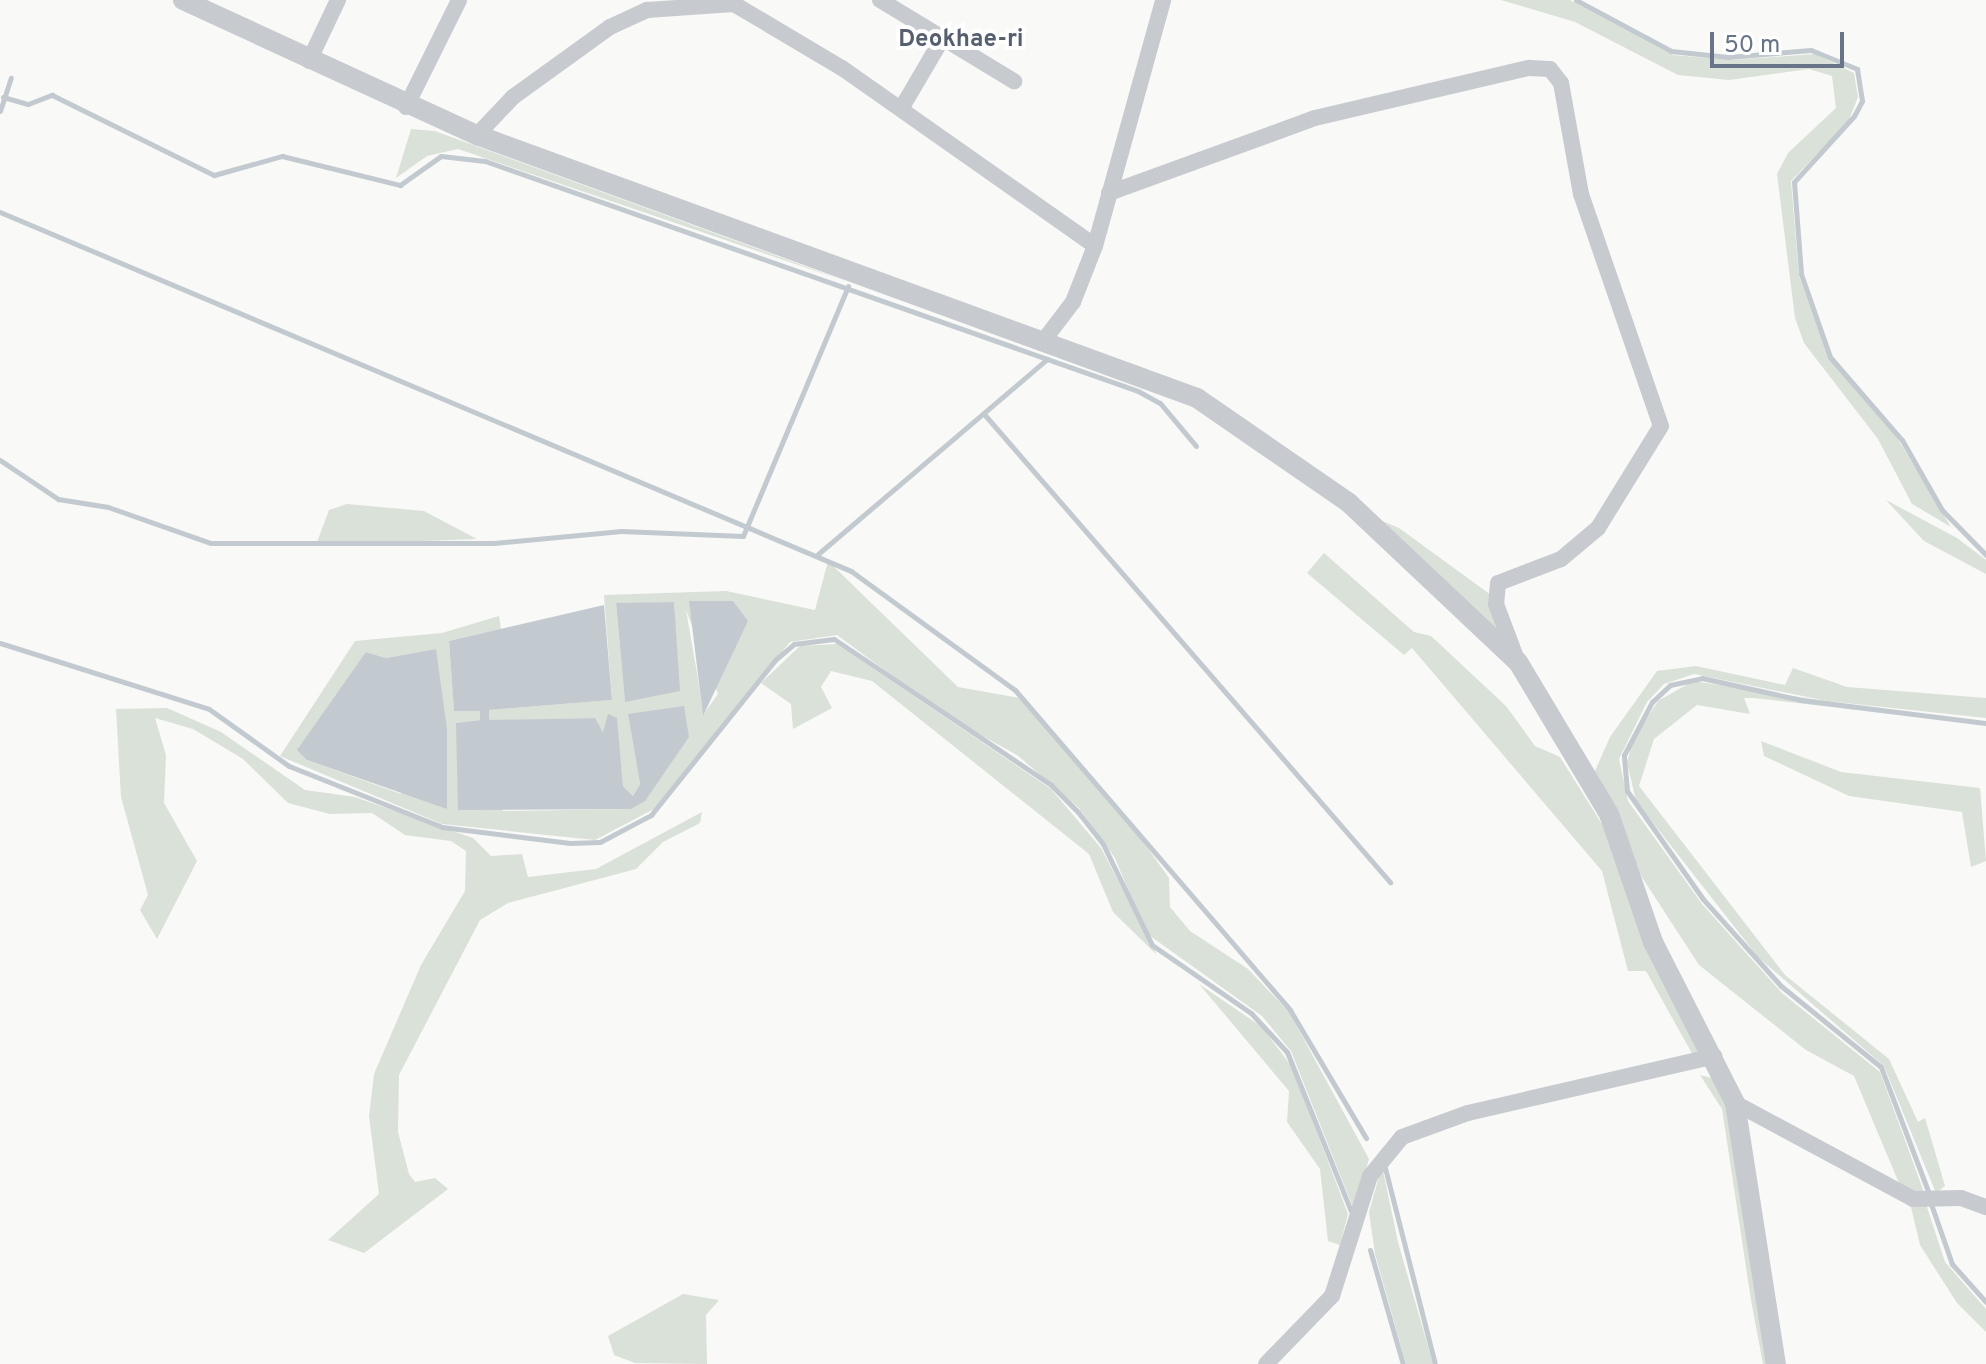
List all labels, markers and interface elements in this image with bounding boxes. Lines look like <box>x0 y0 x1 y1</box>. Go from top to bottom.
scale bar <box>1714 16 1848 66</box>
district label: Deokhae-ri <box>898 27 1024 55</box>
text: 50 m <box>1724 31 1780 61</box>

